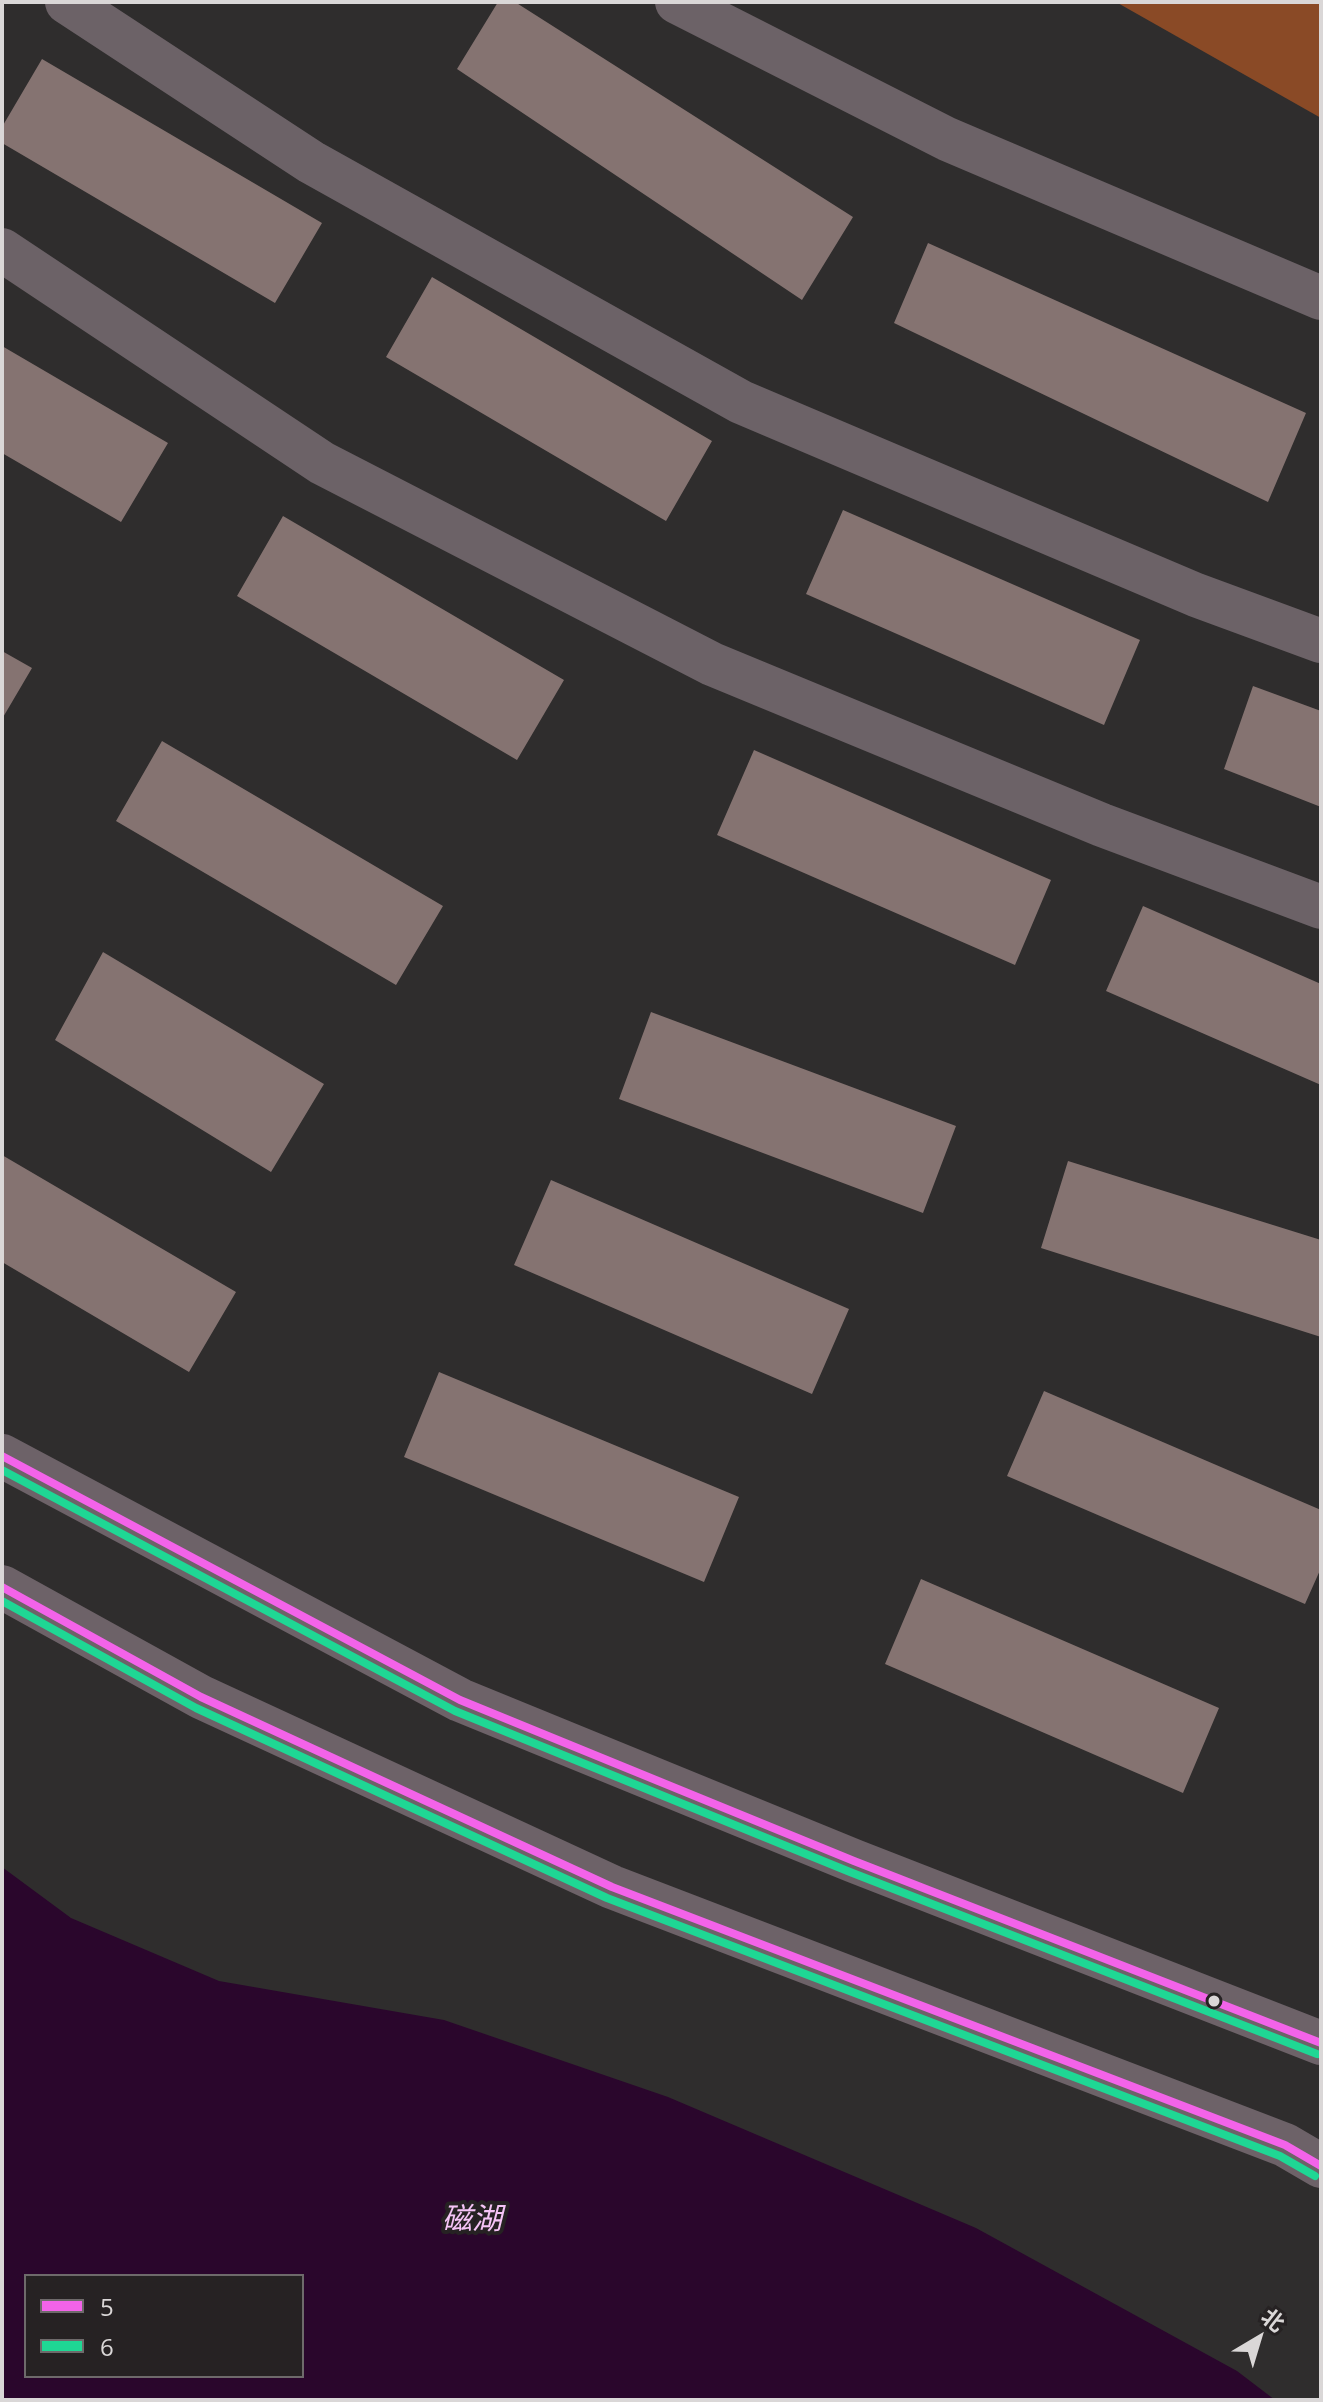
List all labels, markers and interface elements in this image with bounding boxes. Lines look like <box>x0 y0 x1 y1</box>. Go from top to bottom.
unlabelled marker <box>1206 1993 1222 2009</box>
water label: 磁湖 <box>442 2202 502 2238</box>
legend <box>24 2274 304 2378</box>
text: 5 <box>100 2290 114 2323</box>
north arrow <box>1219 2298 1299 2378</box>
text: 北 <box>1256 2300 1292 2338</box>
text: 6 <box>100 2330 114 2363</box>

